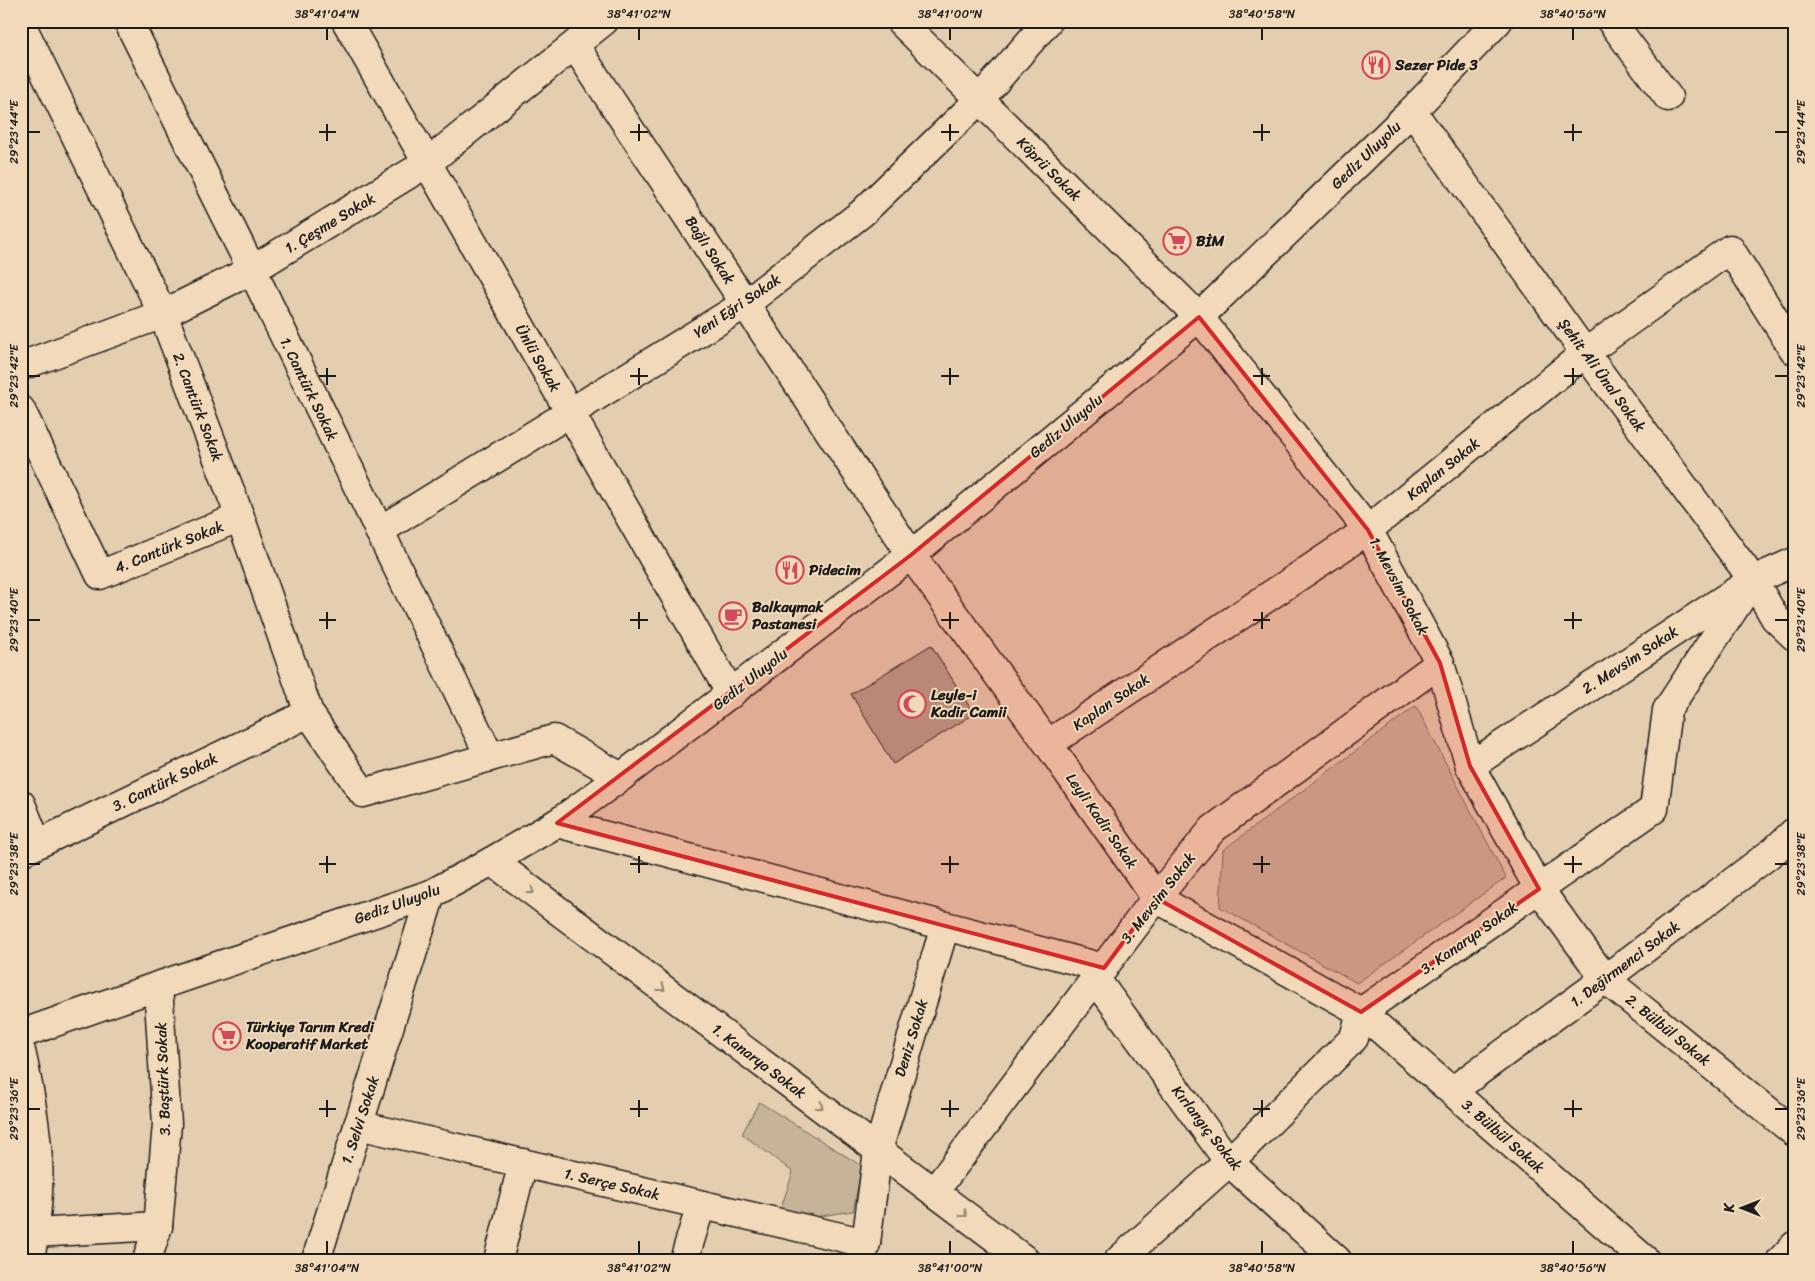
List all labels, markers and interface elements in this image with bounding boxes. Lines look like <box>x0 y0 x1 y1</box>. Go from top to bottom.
text: 38°41'04"N <box>295 3 360 25</box>
text: 38°41'02"N <box>607 3 672 25</box>
text: 38°41'00"N <box>918 3 983 25</box>
text: 38°40'58"N <box>1229 3 1296 25</box>
text: 38°40'56"N <box>1540 3 1607 25</box>
restaurant icon: Sezer Pide 3 <box>1361 50 1391 80</box>
place label: Sezer Pide 3 <box>1394 52 1478 78</box>
text: 29°23'44"E <box>3 99 25 164</box>
text: 29°23'44"E <box>1790 99 1812 164</box>
street label: Gediz Uluyolu <box>1325 114 1407 196</box>
street label: Köprü Sokak <box>1010 130 1088 208</box>
street label: 1. Çeşme Sokak <box>279 186 381 260</box>
street label: Bağlı Sokak <box>678 210 742 290</box>
supermarket icon: BİM <box>1162 226 1192 256</box>
place label: BİM <box>1196 228 1224 254</box>
street label: Yeni Eğri Sokak <box>688 266 787 345</box>
street label: Şehit Ali Ünal Sokak <box>1552 312 1653 438</box>
street label: Ünlü Sokak <box>508 319 568 398</box>
street label: 1. Cantürk Sokak <box>273 333 345 445</box>
text: 29°23'42"E <box>3 343 25 408</box>
text: 29°23'42"E <box>1790 343 1812 408</box>
street label: 2. Cantürk Sokak <box>165 349 231 465</box>
street label: Gediz Uluyolu <box>1023 387 1109 465</box>
street label: Kaplan Sokak <box>1400 431 1486 507</box>
street label: 4. Cantürk Sokak <box>110 513 228 581</box>
street label: 1. Mevsim Sokak <box>1362 532 1436 640</box>
restaurant icon: Pidecim <box>775 555 805 585</box>
place label: Pidecim <box>809 557 861 583</box>
text: 29°23'40"E <box>3 587 25 652</box>
text: 29°23'40"E <box>1790 587 1812 652</box>
place label: Balkaymak Pastanesi <box>752 594 824 637</box>
cafe icon: Balkaymak Pastanesi <box>718 601 748 631</box>
street label: 2. Mevsim Sokak <box>1576 619 1684 701</box>
street label: Gediz Uluyolu <box>706 641 794 717</box>
street label: Kaplan Sokak <box>1067 666 1155 738</box>
place label: Leyle-i Kadir Camii <box>930 682 1007 725</box>
mosque icon: Leyle-i Kadir Camii <box>897 689 927 719</box>
street label: 3. Cantürk Sokak <box>108 745 222 819</box>
street label: Leyli Kadir Sokak <box>1059 767 1145 875</box>
text: 29°23'38"E <box>3 831 25 895</box>
text: 29°23'38"E <box>1790 831 1812 895</box>
street label: 3. Mevsim Sokak <box>1114 846 1202 949</box>
street label: Gediz Uluyolu <box>350 876 444 932</box>
one-way arrow <box>525 885 534 893</box>
street label: 3. Kanarya Sokak <box>1415 894 1523 982</box>
street label: 1. Değirmenci Sokak <box>1564 914 1686 1014</box>
one-way arrow <box>656 982 666 991</box>
street label: 2. Bülbül Sokak <box>1620 987 1716 1073</box>
street label: Deniz Sokak <box>887 995 935 1080</box>
place label: Türkiye Tarım Kredi Kooperatif Market <box>245 1014 375 1057</box>
street label: 1. Kanarya Sokak <box>706 1017 812 1105</box>
supermarket icon: Türkiye Tarım Kredi Kooperatif Market <box>212 1021 242 1051</box>
street label: 3. Baştürk Sokak <box>148 1022 178 1136</box>
street label: 1. Selvi Sokak <box>333 1071 387 1168</box>
text: 29°23'36"E <box>3 1076 25 1140</box>
text: 29°23'36"E <box>1790 1076 1812 1140</box>
street label: Kırlangıç Sokak <box>1165 1079 1249 1177</box>
street label: 3. Bülbül Sokak <box>1456 1092 1550 1180</box>
one-way arrow <box>814 1101 823 1109</box>
street label: 1. Serçe Sokak <box>562 1160 662 1208</box>
north arrow <box>1718 1184 1768 1234</box>
text: K <box>1717 1202 1742 1213</box>
one-way arrow <box>958 1209 967 1217</box>
text: 38°41'04"N <box>295 1257 360 1279</box>
text: 38°41'02"N <box>607 1257 672 1279</box>
text: 38°41'00"N <box>918 1257 983 1279</box>
text: 38°40'58"N <box>1229 1257 1296 1279</box>
text: 38°40'56"N <box>1540 1257 1607 1279</box>

